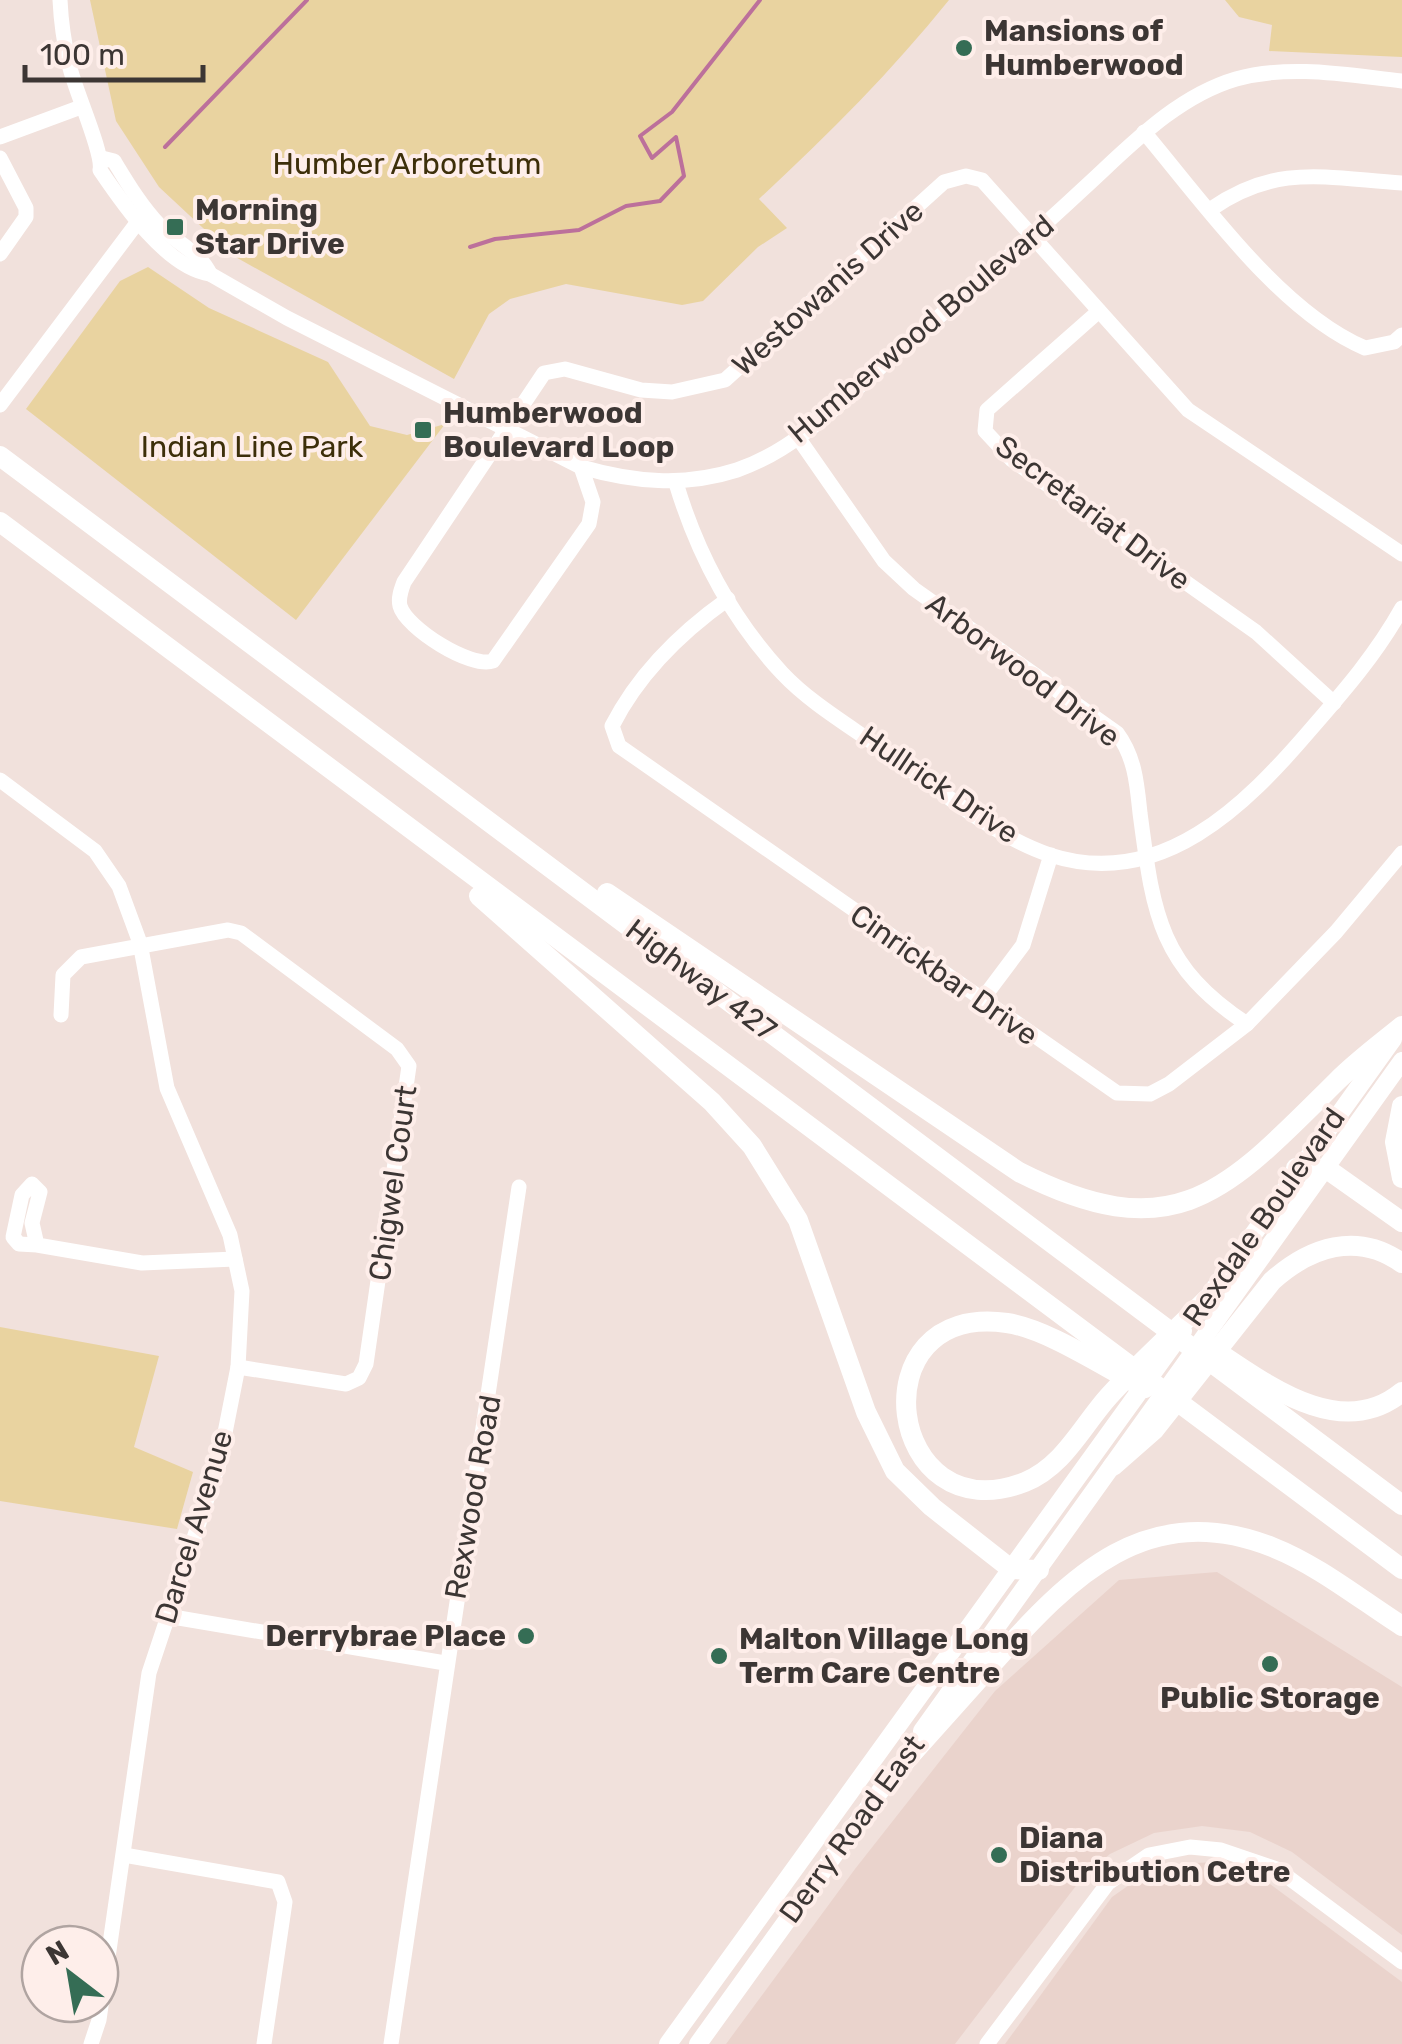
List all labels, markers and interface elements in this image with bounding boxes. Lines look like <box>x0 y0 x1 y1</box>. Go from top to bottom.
place label: Mansions of Humberwood <box>984 13 1184 83</box>
scale bar <box>25 20 202 82</box>
text: 100 m <box>40 37 125 73</box>
marker: Mansions of Humberwood <box>953 37 975 59</box>
park label: Humber Arboretum <box>273 146 541 182</box>
place label: Morning Star Drive <box>195 192 345 262</box>
street label: Westowanis Drive <box>725 193 931 383</box>
street label: Humberwood Boulevard <box>781 207 1061 451</box>
marker: Morning Star Drive <box>164 216 186 238</box>
place label: Humberwood Boulevard Loop <box>443 395 675 465</box>
marker: Humberwood Boulevard Loop <box>412 419 434 441</box>
street label: Secretariat Drive <box>989 428 1197 598</box>
park label: Indian Line Park <box>141 429 364 465</box>
street label: Arborwood Drive <box>919 585 1127 755</box>
street label: Hullrick Drive <box>853 719 1025 851</box>
street label: Cinrickbar Drive <box>843 897 1045 1053</box>
street label: Highway 427 <box>619 912 783 1048</box>
street label: Chigwel Court <box>361 1083 425 1283</box>
street label: Rexdale Boulevard <box>1175 1101 1353 1333</box>
street label: Rexwood Road <box>437 1392 509 1602</box>
street label: Darcel Avenue <box>147 1426 241 1628</box>
place label: Derrybrae Place <box>265 1618 506 1654</box>
place label: Malton Village Long Term Care Centre <box>739 1621 1029 1691</box>
marker: Derrybrae Place <box>515 1625 537 1647</box>
marker: Malton Village Long Term Care Centre <box>708 1645 730 1667</box>
marker: Public Storage <box>1259 1653 1281 1675</box>
place label: Public Storage <box>1160 1680 1380 1716</box>
street label: Derry Road East <box>772 1728 932 1930</box>
place label: Diana Distribution Cetre <box>1019 1820 1291 1890</box>
marker: Diana Distribution Cetre <box>988 1844 1010 1866</box>
north arrow <box>20 1924 120 2024</box>
text: N <box>40 1934 75 1972</box>

